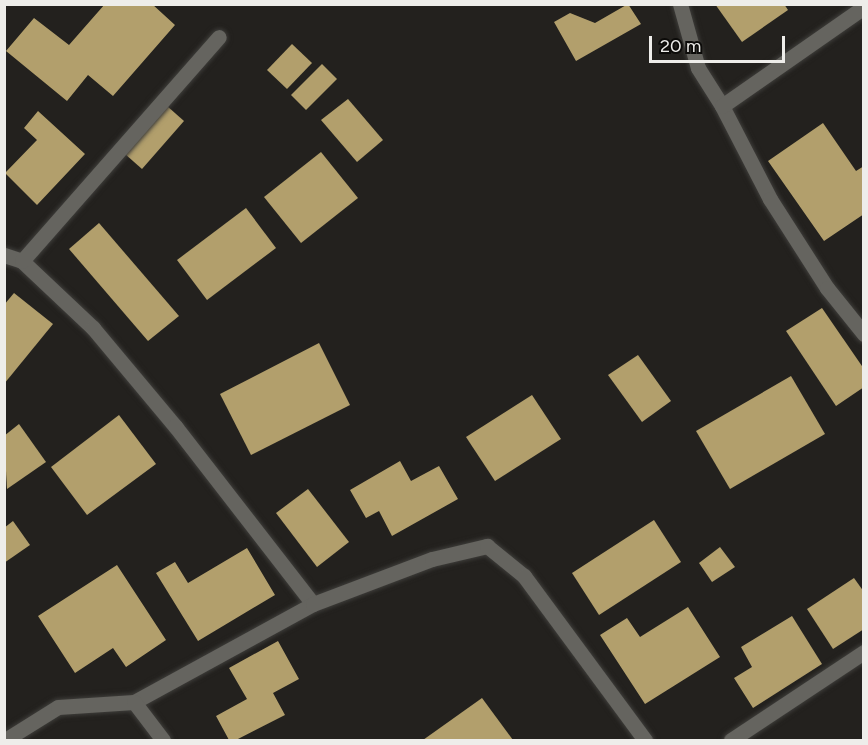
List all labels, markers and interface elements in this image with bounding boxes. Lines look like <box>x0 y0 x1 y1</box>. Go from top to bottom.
scale bar <box>652 24 788 62</box>
text: 20 m <box>660 35 701 57</box>

